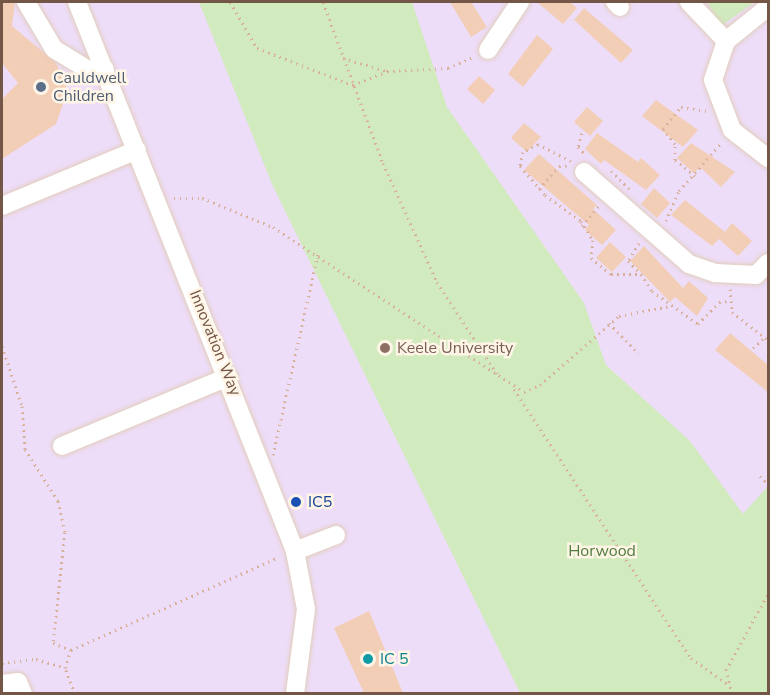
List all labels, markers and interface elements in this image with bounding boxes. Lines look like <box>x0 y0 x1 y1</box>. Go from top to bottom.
place label: Cauldwell Children <box>53 68 126 106</box>
marker: Cauldwell Children <box>34 80 48 94</box>
street label: Innovation Way <box>185 287 245 399</box>
place label: Keele University <box>397 338 513 358</box>
marker: Keele University <box>378 341 392 355</box>
place label: IC5 <box>308 492 332 512</box>
marker: IC5 <box>289 495 303 509</box>
park label: Horwood <box>568 541 636 561</box>
place label: IC 5 <box>380 649 409 669</box>
marker: IC 5 <box>361 652 375 666</box>

